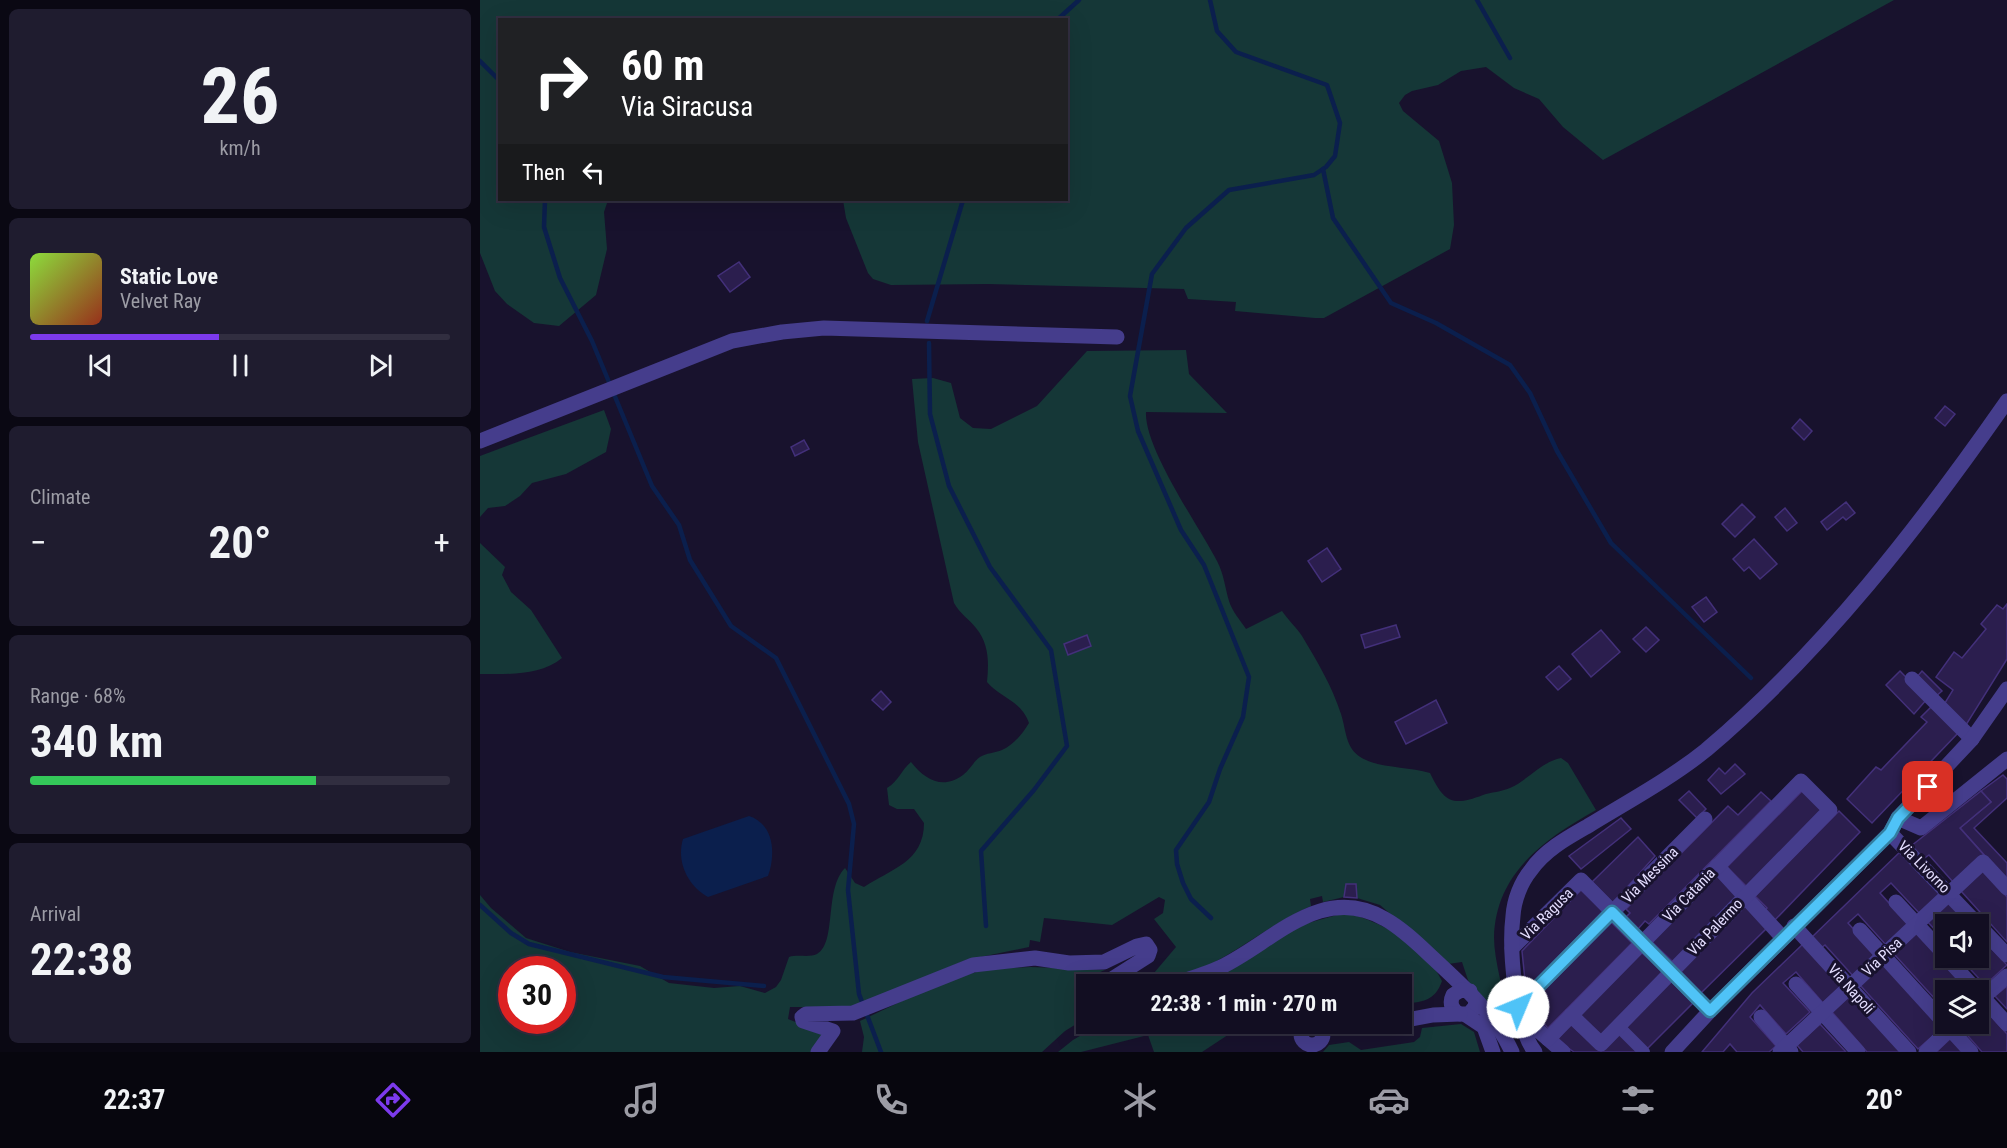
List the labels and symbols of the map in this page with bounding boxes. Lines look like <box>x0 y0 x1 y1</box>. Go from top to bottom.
pin <box>1902 761 1953 812</box>
street label: Via Livorno <box>1894 837 1954 897</box>
street label: Via Messina <box>1618 843 1682 907</box>
street label: Via Catania <box>1659 864 1719 926</box>
street label: Via Ragusa <box>1517 884 1577 944</box>
street label: Via Palermo <box>1684 895 1746 959</box>
street label: Via Pisa <box>1858 934 1906 980</box>
speed limit sign: 30 <box>498 956 576 1034</box>
street label: Via Napoli <box>1824 960 1878 1018</box>
position arrow <box>1486 975 1550 1039</box>

